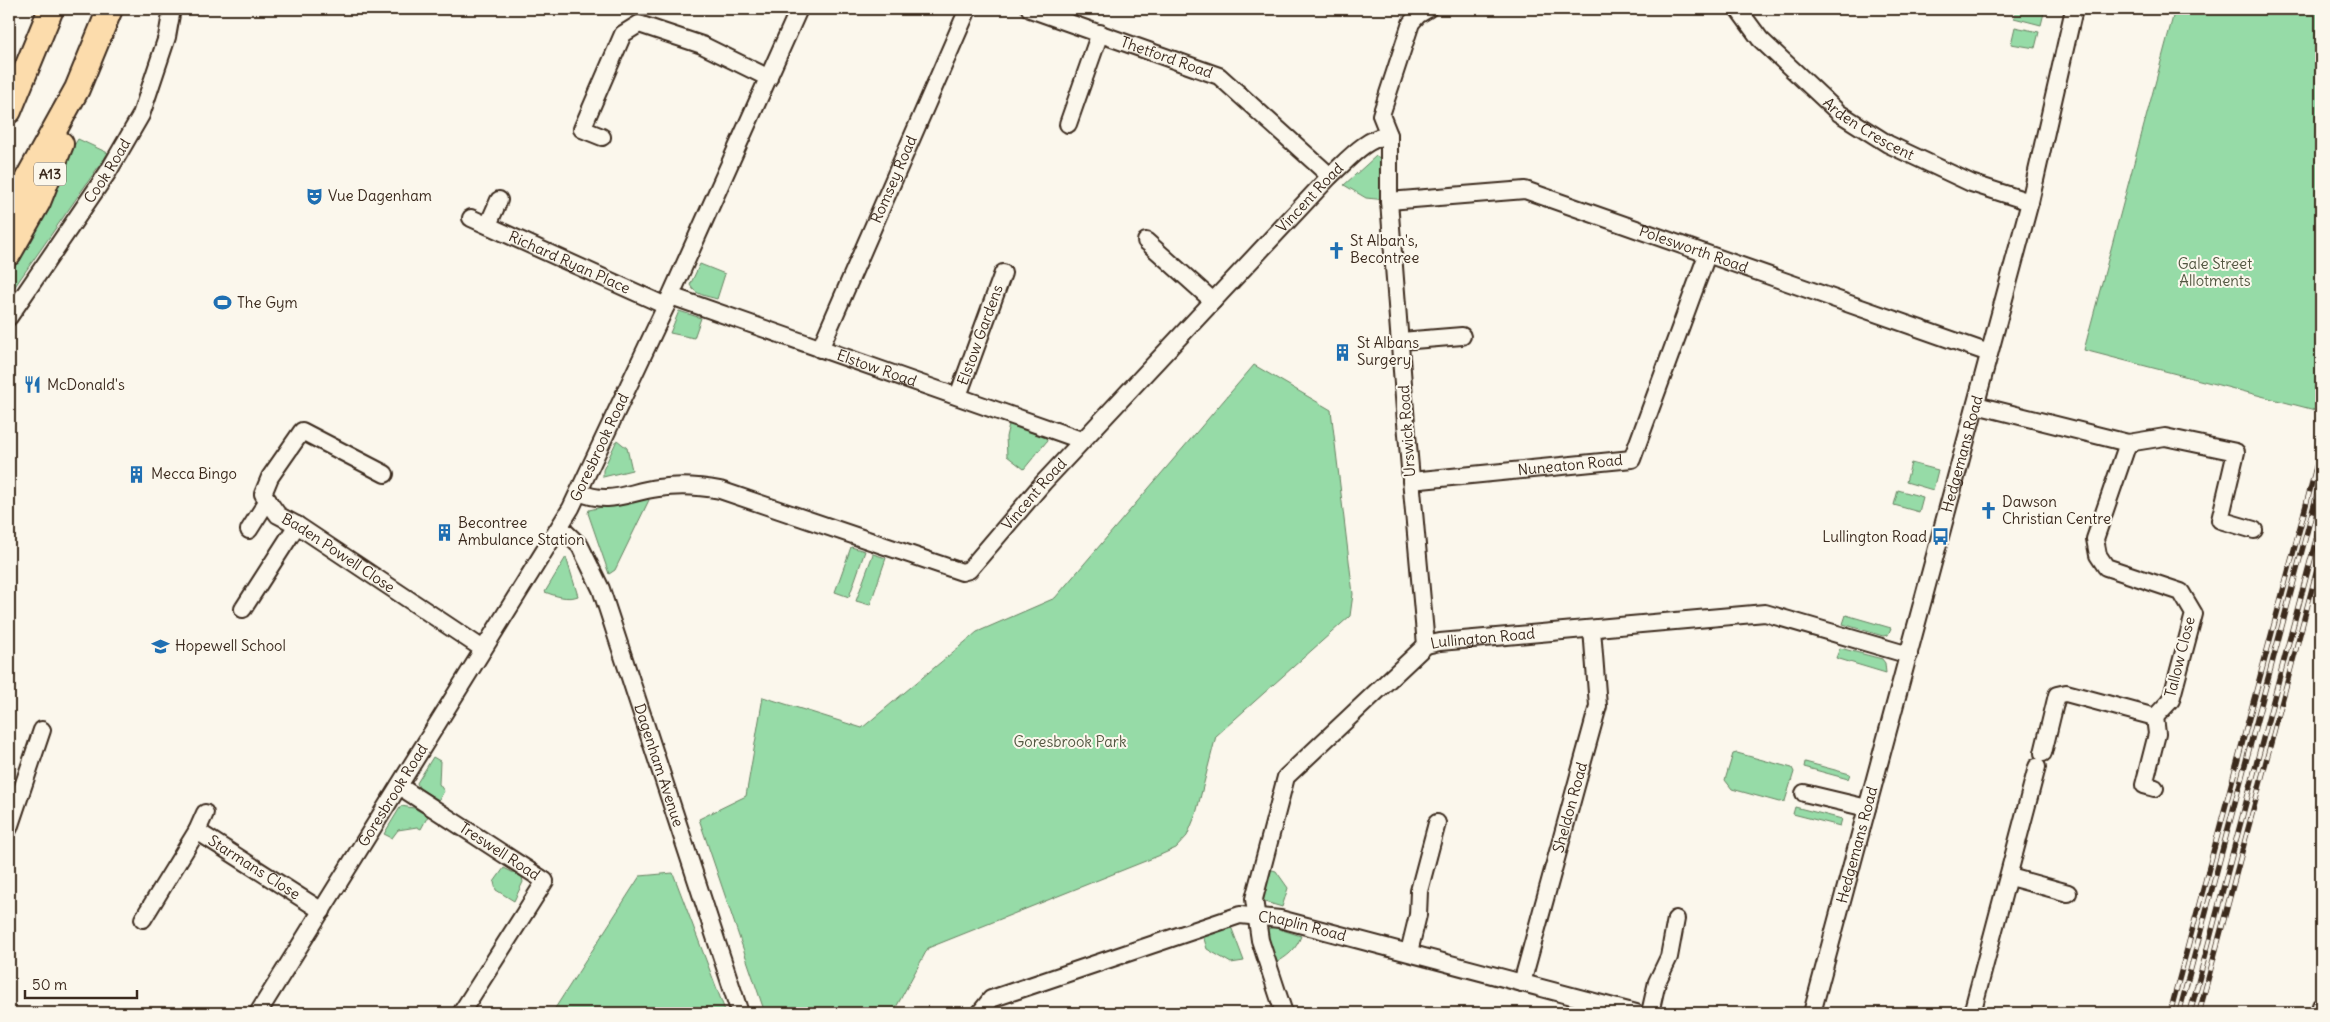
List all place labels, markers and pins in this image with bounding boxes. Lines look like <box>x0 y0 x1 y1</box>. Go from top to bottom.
theatre icon: Vue Dagenham <box>304 186 324 206</box>
place label: Vue Dagenham <box>328 186 432 205</box>
place label: St Alban's, Becontree <box>1350 231 1419 267</box>
church icon: St Alban's, Becontree <box>1326 240 1346 260</box>
sports icon: The Gym <box>213 293 233 313</box>
place label: The Gym <box>237 293 298 312</box>
place label: St Albans Surgery <box>1357 333 1419 369</box>
building icon: St Albans Surgery <box>1333 342 1353 362</box>
restaurant icon: McDonald's <box>23 375 43 395</box>
place label: McDonald's <box>47 375 125 394</box>
building icon: Mecca Bingo <box>127 464 147 484</box>
place label: Mecca Bingo <box>151 464 237 483</box>
place label: Dawson Christian Centre <box>2002 492 2111 528</box>
church icon: Dawson Christian Centre <box>1978 501 1998 521</box>
place label: Becontree Ambulance Station <box>458 513 585 549</box>
building icon: Becontree Ambulance Station <box>434 522 454 542</box>
place label: Lullington Road <box>1822 527 1927 546</box>
bus stop icon: Lullington Road <box>1931 527 1951 547</box>
school or university icon: Hopewell School <box>151 636 171 656</box>
place label: Hopewell School <box>175 636 286 655</box>

